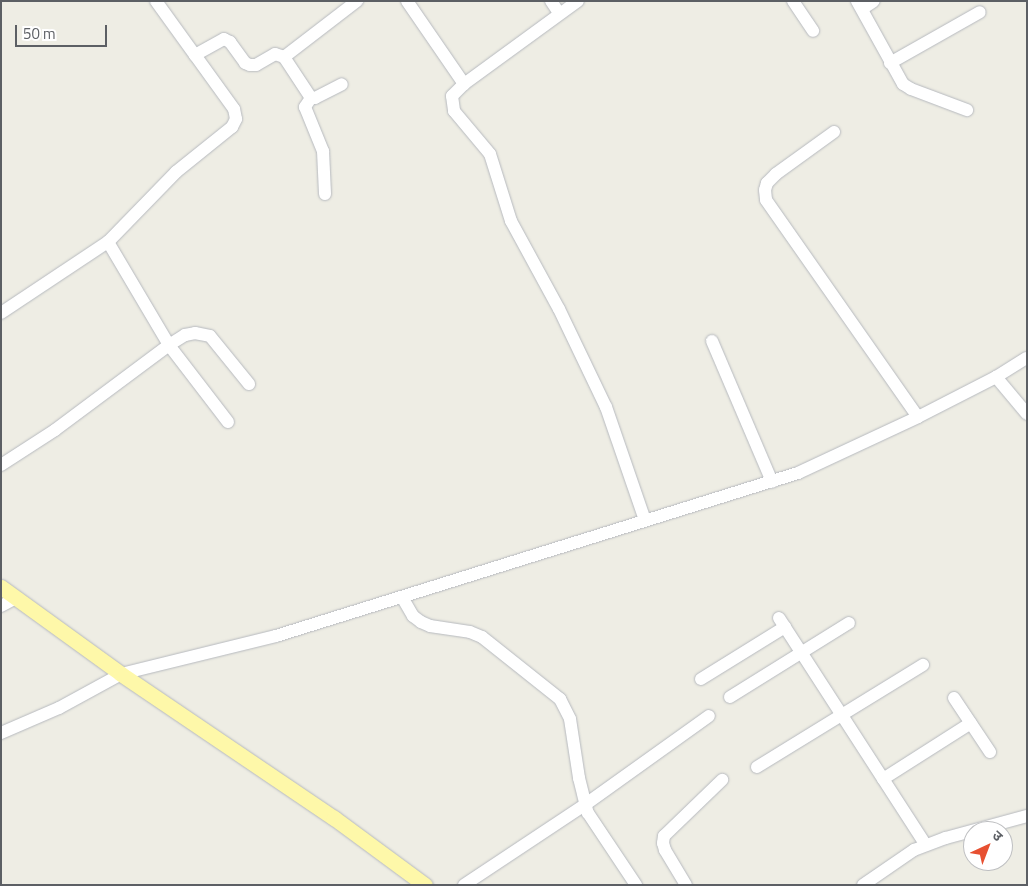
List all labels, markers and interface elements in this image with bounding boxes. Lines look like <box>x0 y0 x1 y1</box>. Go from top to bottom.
scale bar <box>18 15 110 47</box>
text: 50 m <box>23 22 56 45</box>
north arrow <box>963 821 1013 871</box>
text: उ <box>988 825 1008 846</box>

